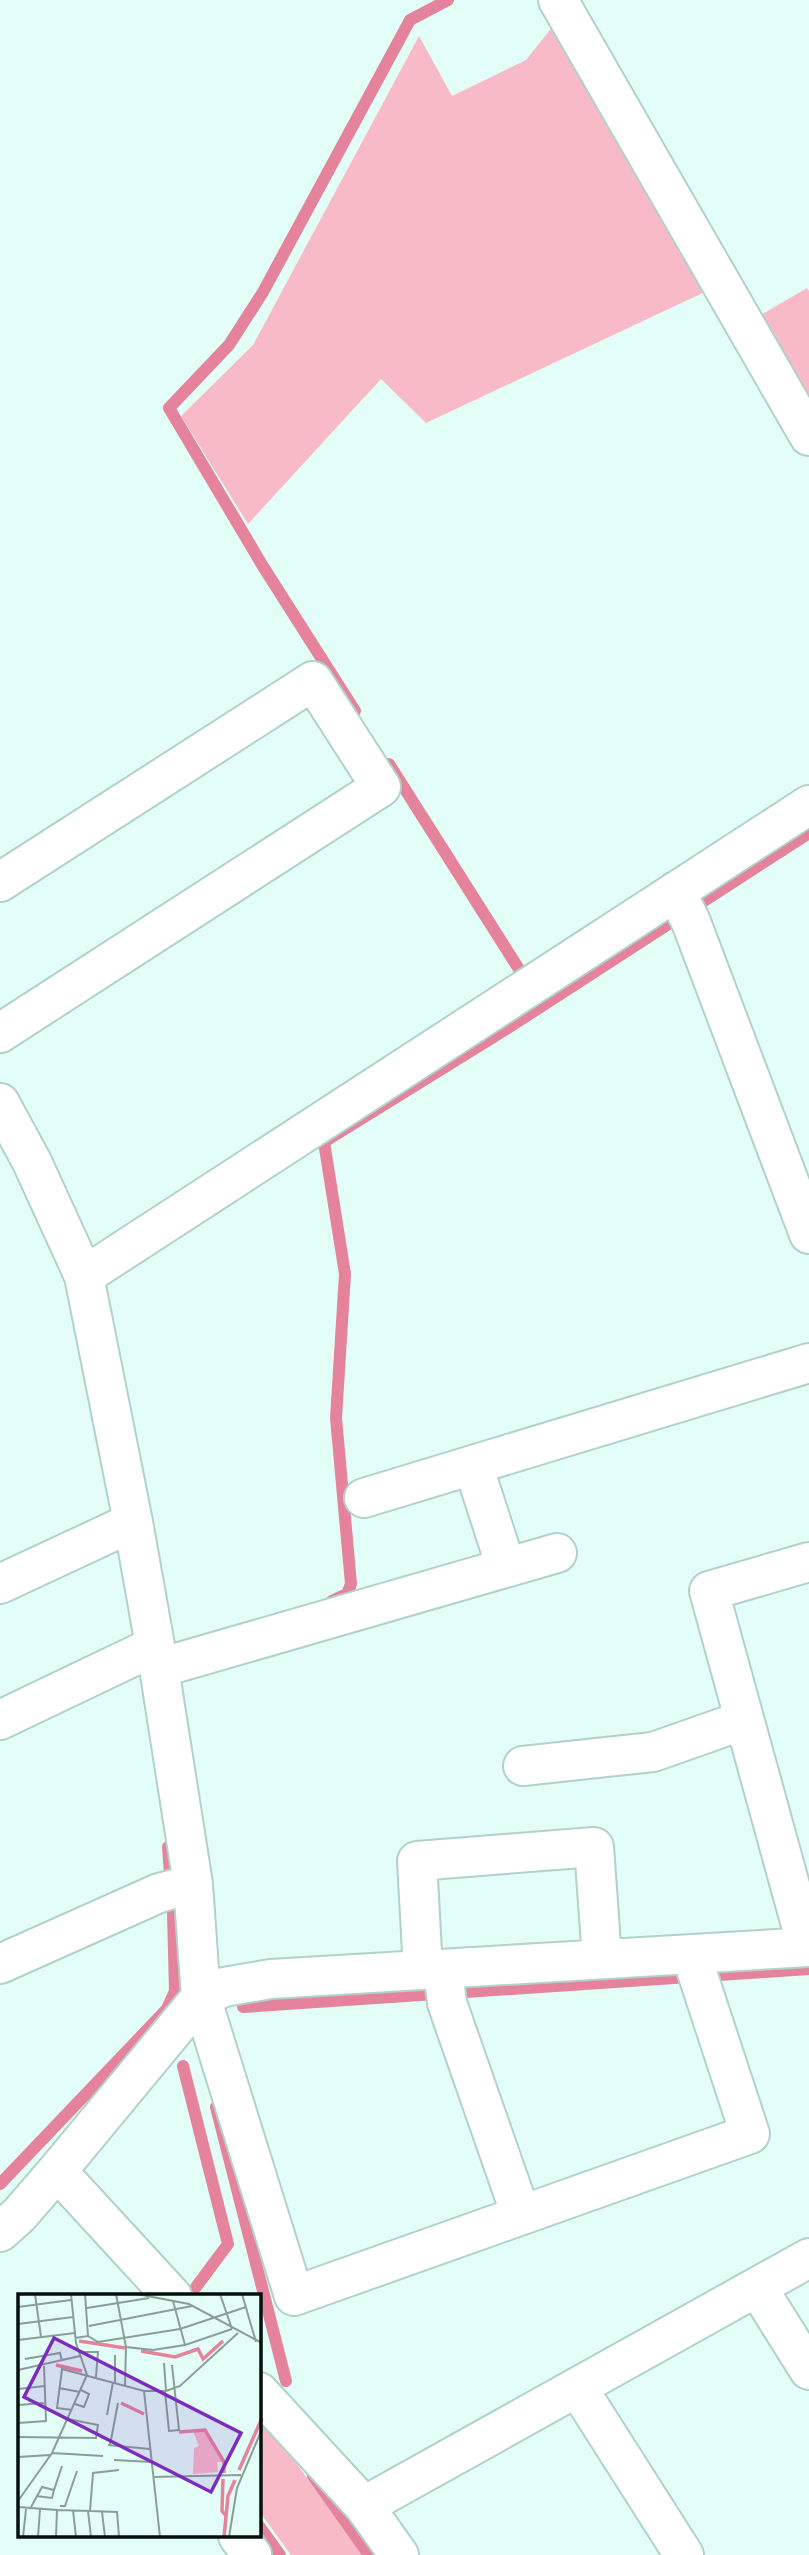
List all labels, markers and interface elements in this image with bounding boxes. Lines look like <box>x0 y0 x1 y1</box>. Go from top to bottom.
inset map <box>18 2294 261 2538</box>

